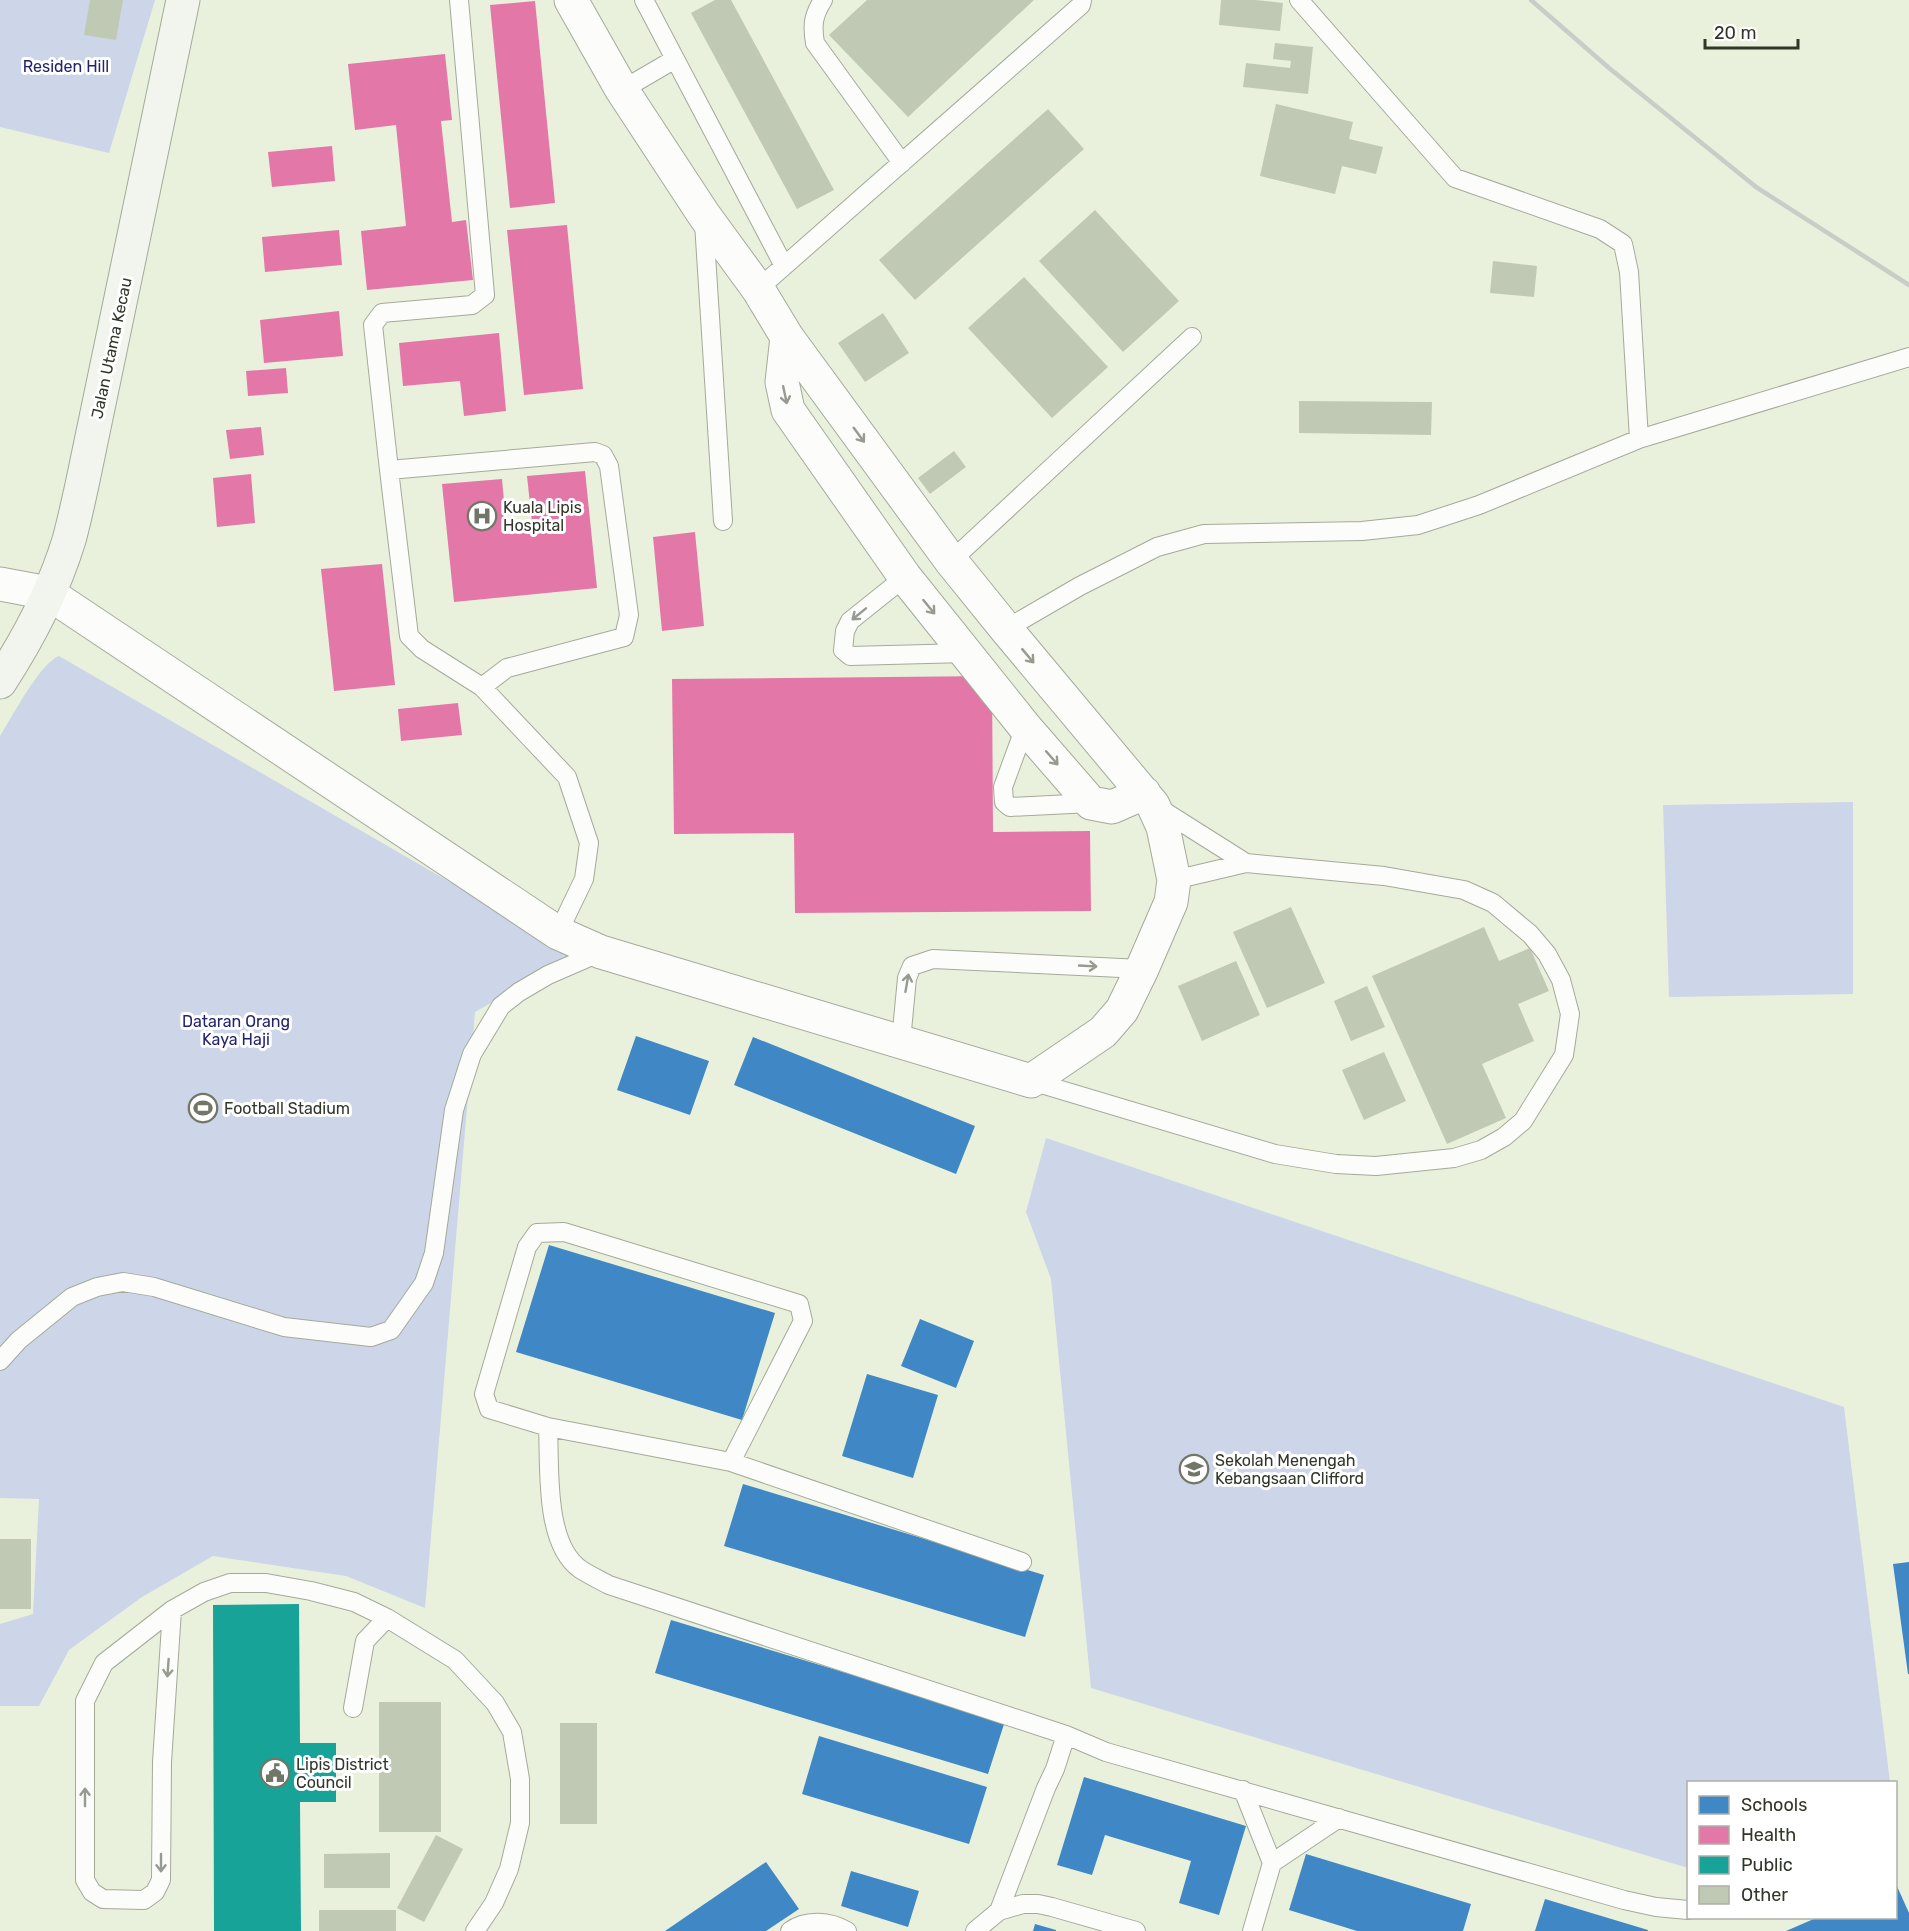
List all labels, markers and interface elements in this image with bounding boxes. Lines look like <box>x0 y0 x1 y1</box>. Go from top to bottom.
scale bar <box>1705 12 1798 50</box>
text: 20 m <box>1714 22 1756 44</box>
park label: Residen Hill <box>23 57 109 76</box>
street label: Jalan Utama Kecau <box>87 276 136 420</box>
one-way arrow <box>779 385 791 404</box>
one-way arrow <box>853 426 865 442</box>
place label: Kuala Lipis Hospital <box>503 498 582 535</box>
hospital icon: Kuala Lipis Hospital <box>466 500 498 532</box>
one-way arrow <box>922 599 935 615</box>
one-way arrow <box>851 607 867 620</box>
one-way arrow <box>1022 648 1035 664</box>
one-way arrow <box>1045 750 1059 765</box>
one-way arrow <box>1077 961 1097 972</box>
one-way arrow <box>902 974 913 993</box>
park label: Dataran Orang Kaya Haji <box>182 1012 290 1049</box>
sports icon: Football Stadium <box>187 1092 219 1124</box>
place label: Football Stadium <box>224 1099 350 1118</box>
place label: Sekolah Menengah Kebangsaan Clifford <box>1215 1451 1364 1488</box>
school or university icon: Sekolah Menengah Kebangsaan Clifford <box>1178 1453 1210 1485</box>
one-way arrow <box>163 1658 174 1678</box>
place label: Lipis District Council <box>296 1755 389 1792</box>
public building icon: Lipis District Council <box>259 1757 291 1789</box>
legend <box>1687 1781 1897 1919</box>
one-way arrow <box>79 1787 91 1807</box>
text: Schools <box>1741 1794 1807 1816</box>
text: Health <box>1741 1824 1796 1846</box>
one-way arrow <box>156 1853 167 1873</box>
text: Public <box>1741 1854 1793 1876</box>
text: Other <box>1741 1884 1788 1906</box>

